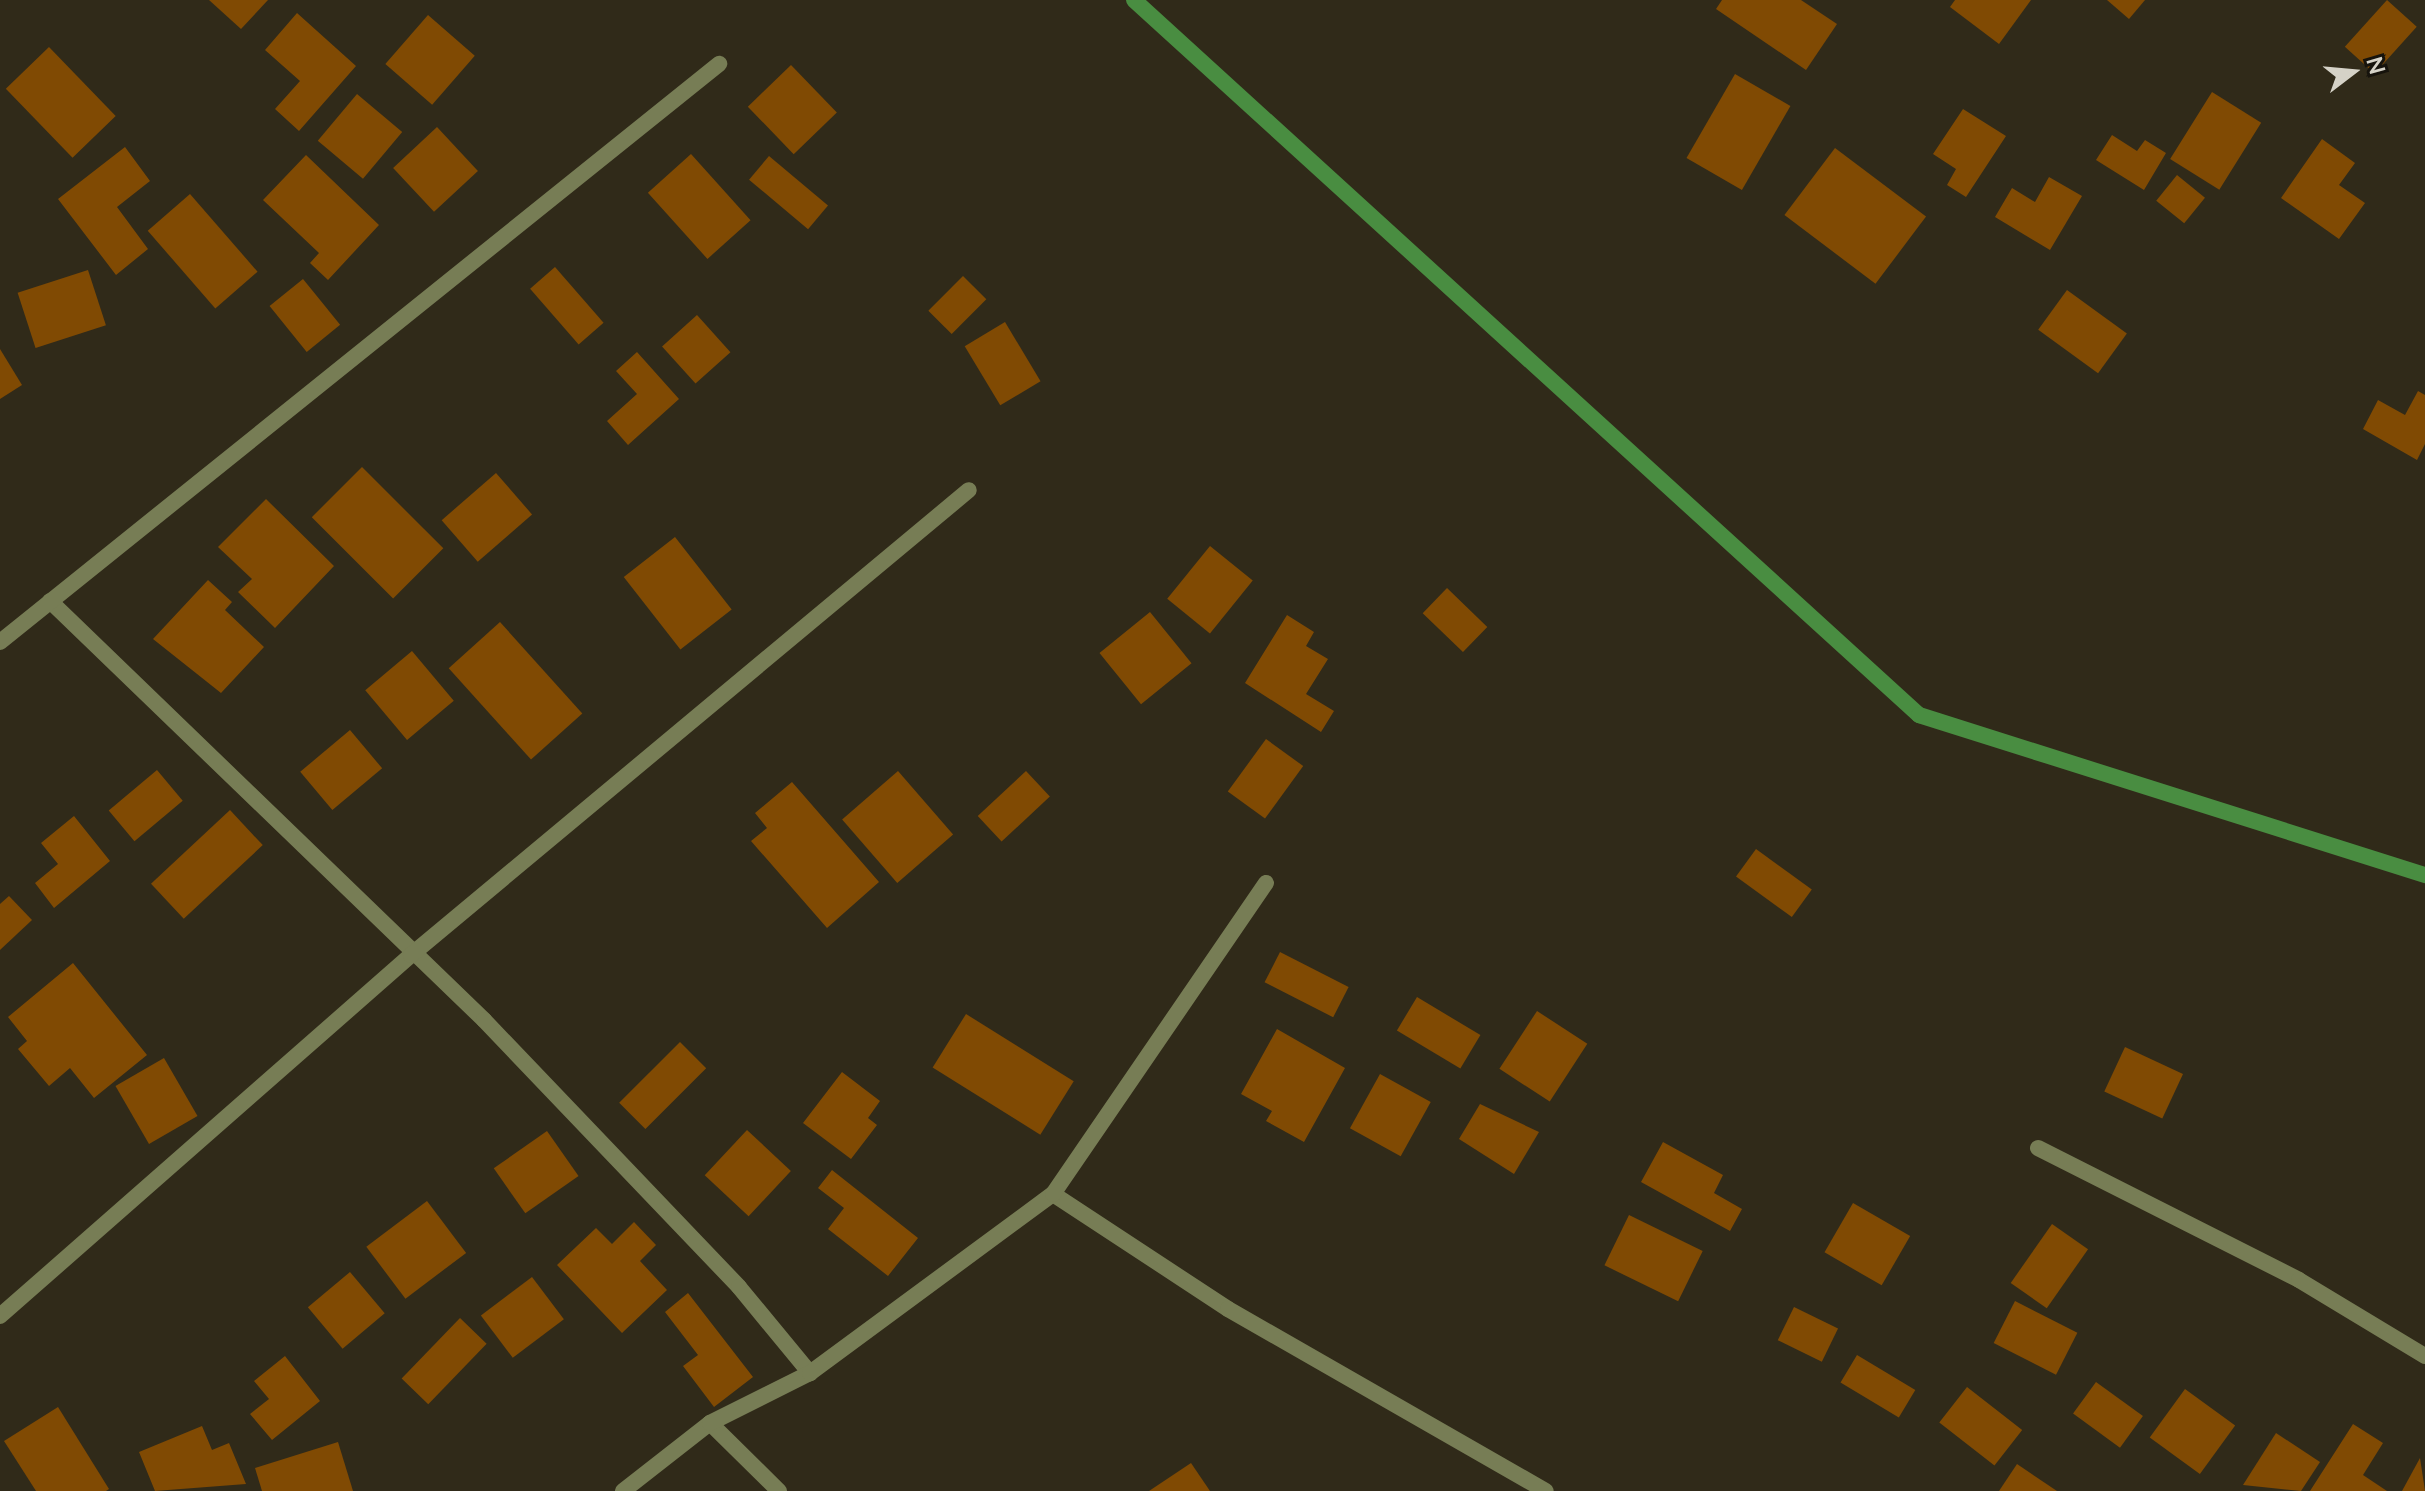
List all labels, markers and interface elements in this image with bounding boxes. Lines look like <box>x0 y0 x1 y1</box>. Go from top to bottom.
north arrow <box>2313 32 2393 112</box>
text: N <box>2361 53 2392 77</box>

